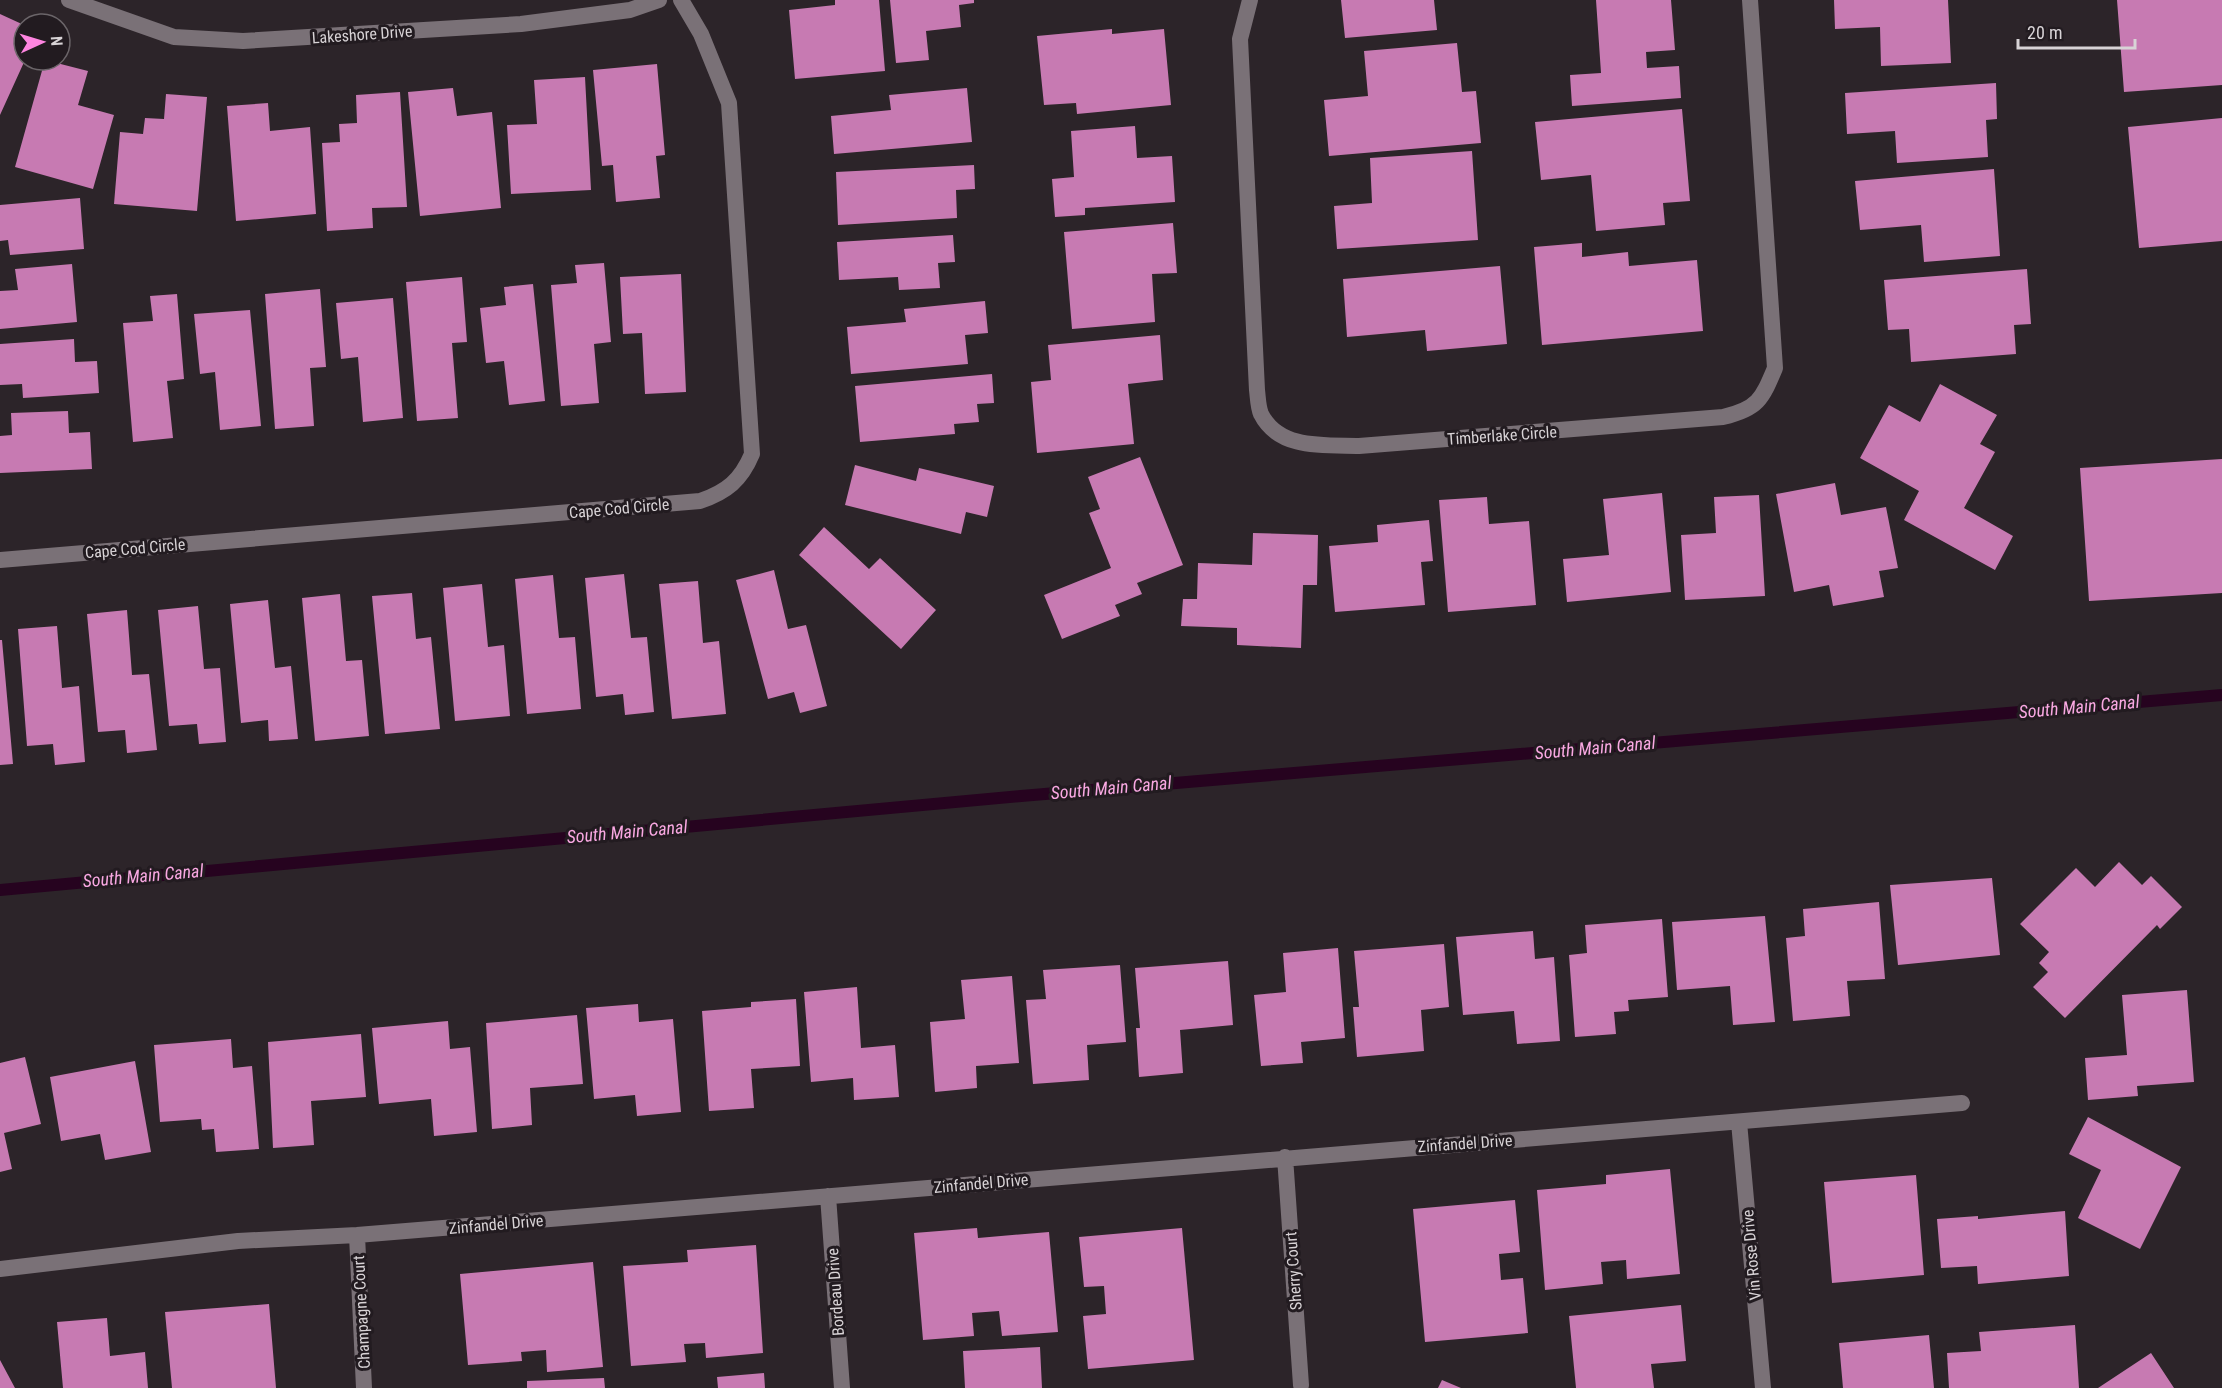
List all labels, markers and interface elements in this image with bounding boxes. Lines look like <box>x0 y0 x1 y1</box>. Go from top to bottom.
north arrow <box>12 12 72 72</box>
scale bar <box>2018 12 2135 50</box>
street label: Lakeshore Drive <box>311 22 413 47</box>
text: 20 m <box>2027 22 2062 43</box>
text: N <box>47 35 66 47</box>
street label: Timberlake Circle <box>1447 422 1558 449</box>
street label: Cape Cod Circle <box>568 495 670 522</box>
street label: Cape Cod Circle <box>84 535 186 562</box>
water label: South Main Canal <box>2018 691 2141 722</box>
water label: South Main Canal <box>1534 732 1657 763</box>
water label: South Main Canal <box>1050 772 1173 803</box>
water label: South Main Canal <box>566 816 689 847</box>
water label: South Main Canal <box>82 860 205 891</box>
street label: Zinfandel Drive <box>1417 1131 1513 1156</box>
street label: Zinfandel Drive <box>933 1170 1029 1197</box>
street label: Vin Rose Drive <box>1738 1209 1765 1301</box>
street label: Zinfandel Drive <box>448 1211 544 1238</box>
street label: Sherry Court <box>1281 1231 1306 1311</box>
street label: Bordeau Drive <box>823 1247 848 1336</box>
street label: Champagne Court <box>349 1254 374 1369</box>

